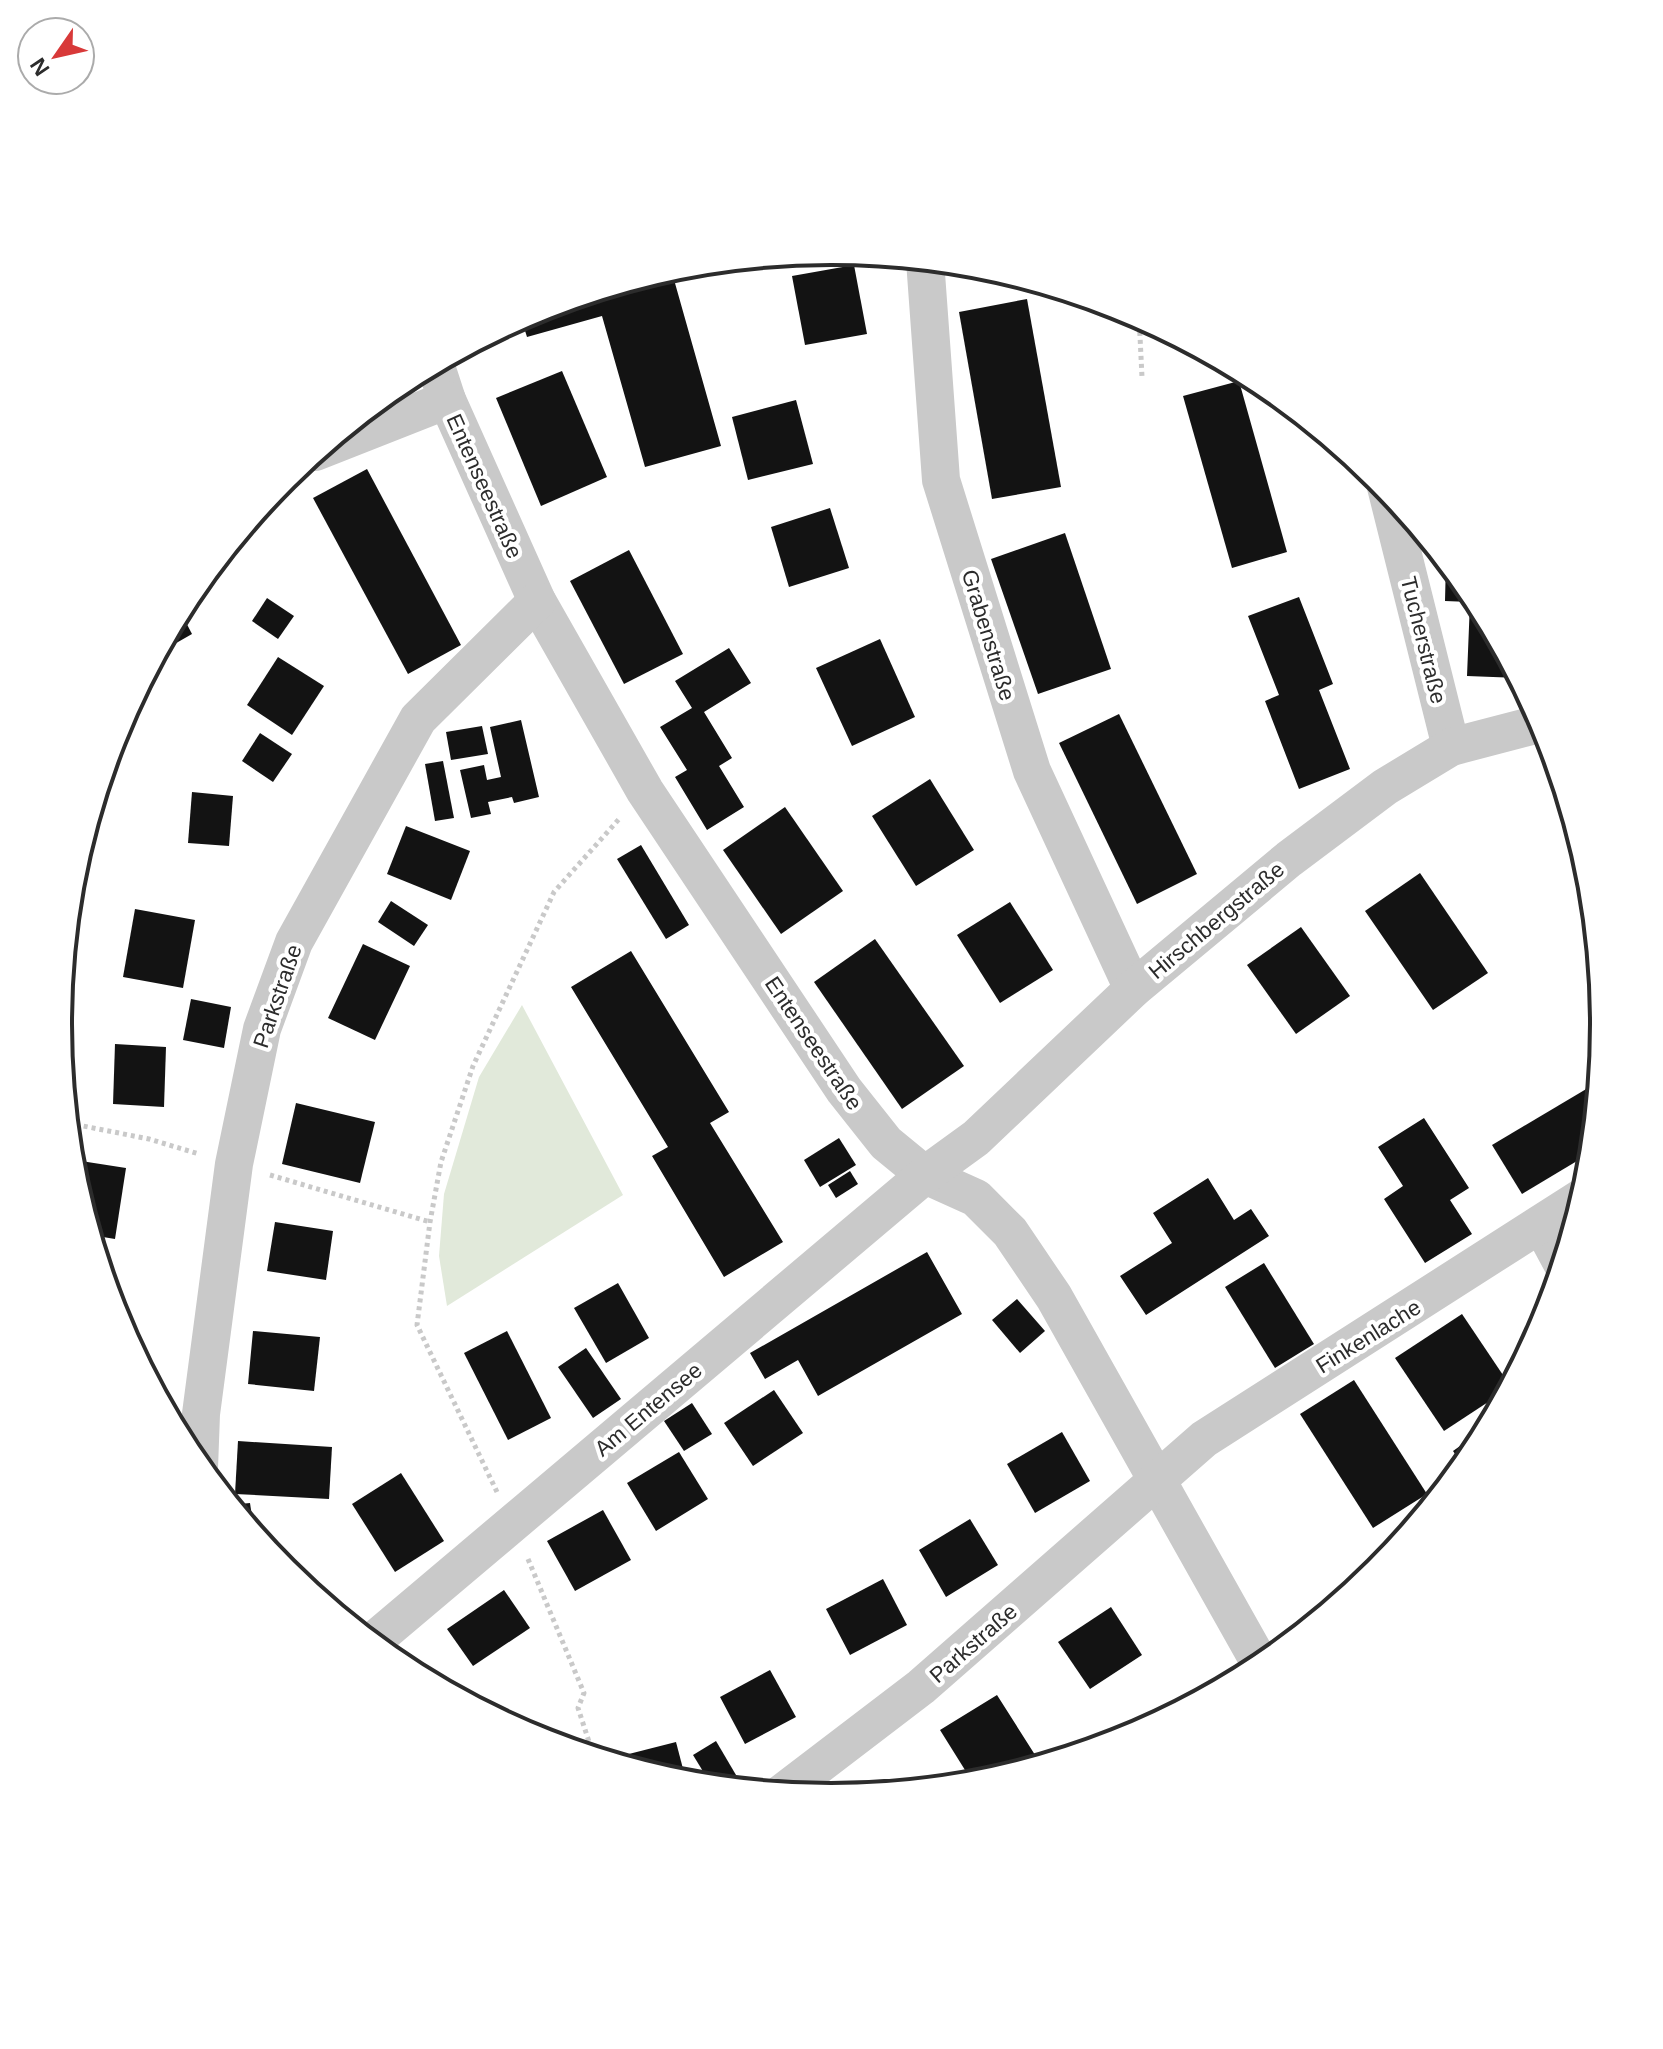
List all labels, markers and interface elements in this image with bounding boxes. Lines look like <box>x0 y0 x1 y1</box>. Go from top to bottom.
north arrow <box>16 16 96 96</box>
text: N <box>25 53 55 80</box>
street label: Entenseestraße <box>442 410 528 562</box>
street label: Grabenstraße <box>957 567 1020 704</box>
street label: Tucherstraße <box>1396 574 1451 706</box>
street label: Hirschbergstraße <box>1144 857 1289 984</box>
street label: Parkstraße <box>248 941 307 1051</box>
street label: Entenseestraße <box>760 972 867 1115</box>
street label: Finkenlache <box>1311 1294 1425 1378</box>
street label: Am Entensee <box>590 1357 707 1461</box>
street label: Parkstraße <box>925 1599 1022 1688</box>

